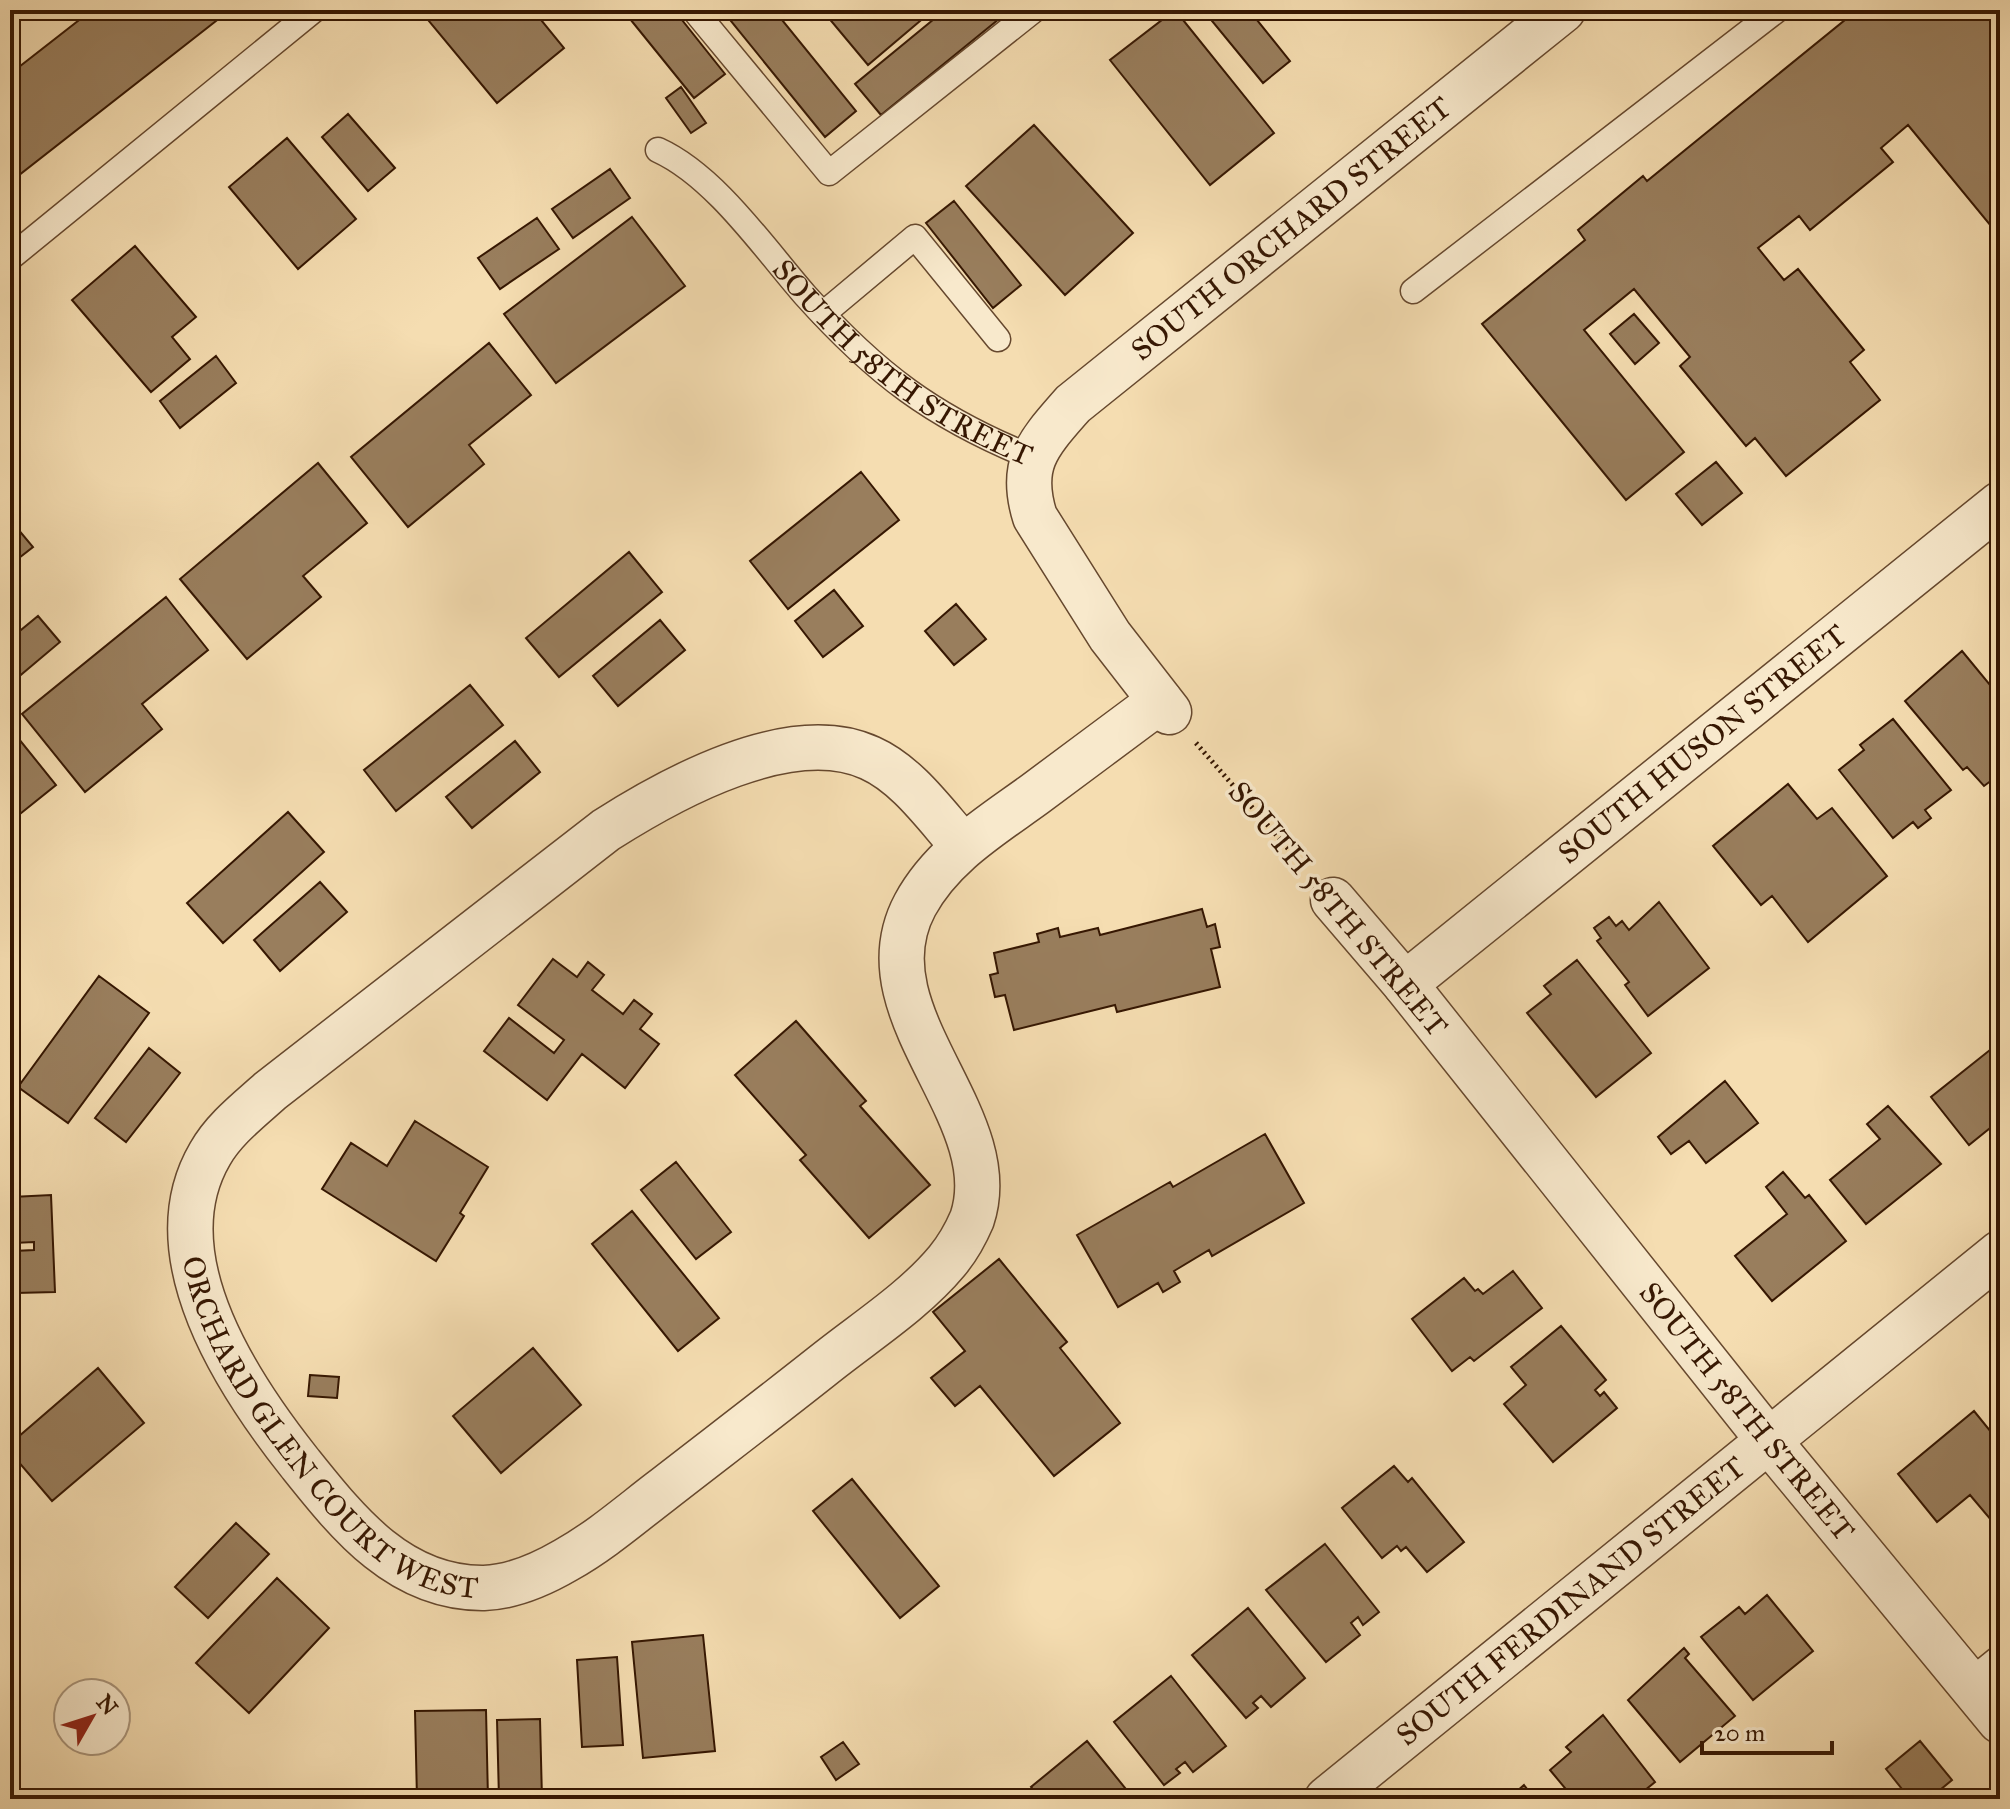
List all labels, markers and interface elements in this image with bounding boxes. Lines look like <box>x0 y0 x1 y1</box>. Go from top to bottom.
street label: SOUTH ORCHARD STREET <box>1124 89 1458 368</box>
street label: SOUTH 58TH STREET <box>765 252 1038 474</box>
street label: SOUTH HUSON STREET <box>1551 617 1854 871</box>
street label: SOUTH 58TH STREET <box>1221 774 1455 1044</box>
street label: ORCHARD GLEN COURT WEST <box>175 1253 480 1606</box>
street label: SOUTH 58TH STREET <box>1632 1275 1862 1548</box>
street label: SOUTH FERDINAND STREET <box>1389 1449 1752 1753</box>
north arrow <box>52 1677 132 1757</box>
text: N <box>91 1689 124 1721</box>
scale bar <box>1702 1705 1832 1755</box>
text: 20 m <box>1714 1718 1765 1748</box>

